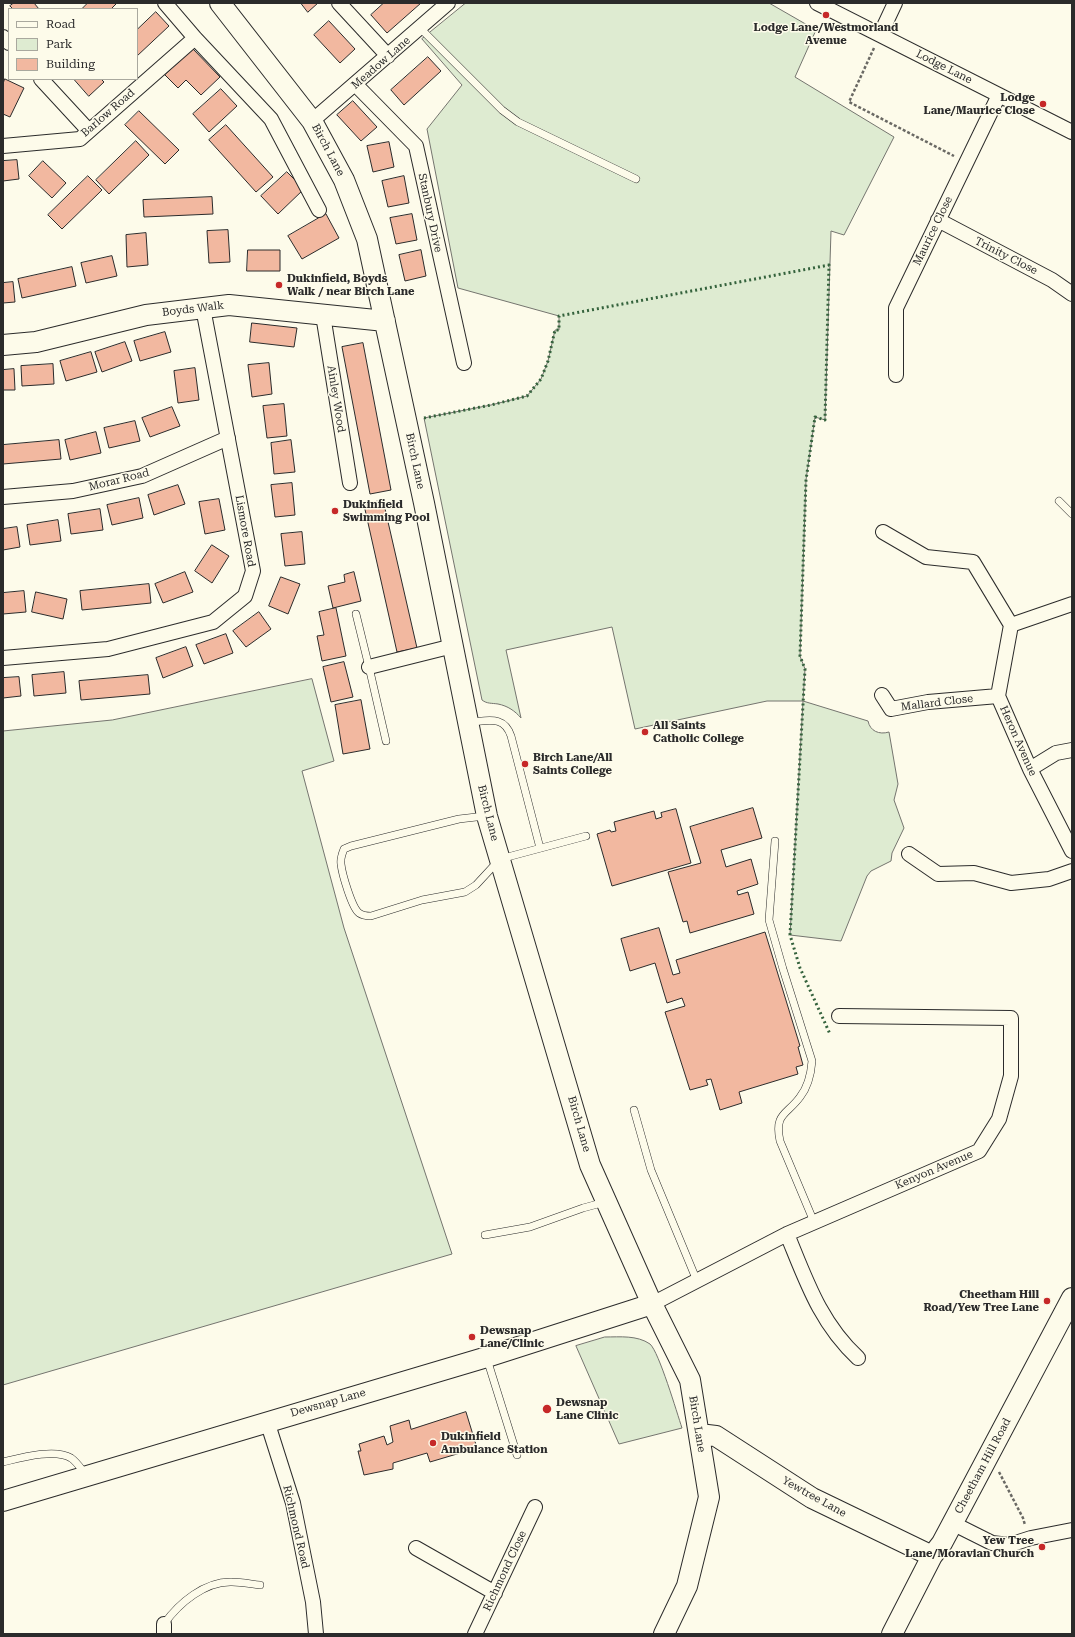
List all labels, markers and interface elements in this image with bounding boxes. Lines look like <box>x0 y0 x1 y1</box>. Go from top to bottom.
legend <box>8 8 138 80</box>
marker: Lodge Lane/Westmorland Avenue <box>821 10 831 20</box>
text: Road <box>46 17 75 31</box>
place label: Lodge Lane/Westmorland Avenue <box>754 21 898 47</box>
street label: Meadow Lane <box>349 34 413 92</box>
text: Park <box>46 37 72 51</box>
street label: Lodge Lane <box>914 47 974 87</box>
text: Building <box>46 57 95 71</box>
street label: Barlow Road <box>79 86 137 140</box>
place label: Lodge Lane/Maurice Close <box>924 91 1035 117</box>
marker: Lodge Lane/Maurice Close <box>1038 99 1048 109</box>
street label: Birch Lane <box>309 122 347 178</box>
street label: Stanbury Drive <box>415 172 445 254</box>
street label: Maurice Close <box>911 194 955 268</box>
street label: Trinity Close <box>972 235 1040 277</box>
place label: Dukinfield, Boyds Walk / near Birch Lane <box>287 272 415 298</box>
marker: Dukinfield, Boyds Walk / near Birch Lane <box>274 280 284 290</box>
street label: Boyds Walk <box>161 299 225 319</box>
street label: Ainley Wood <box>324 364 348 434</box>
street label: Birch Lane <box>403 432 427 490</box>
street label: Morar Road <box>87 466 151 494</box>
street label: Lismore Road <box>232 494 258 568</box>
place label: Dukinfield Swimming Pool <box>343 498 430 524</box>
marker: Dukinfield Swimming Pool <box>330 506 340 516</box>
street label: Mallard Close <box>900 692 974 714</box>
street label: Heron Avenue <box>997 704 1039 778</box>
place label: All Saints Catholic College <box>653 719 744 745</box>
marker: All Saints Catholic College <box>640 727 650 737</box>
place label: Birch Lane/All Saints College <box>533 751 612 777</box>
marker: Birch Lane/All Saints College <box>520 759 530 769</box>
street label: Birch Lane <box>475 784 501 842</box>
street label: Birch Lane <box>565 1095 593 1153</box>
street label: Kenyon Avenue <box>893 1148 975 1192</box>
place label: Cheetham Hill Road/Yew Tree Lane <box>923 1288 1039 1314</box>
marker: Cheetham Hill Road/Yew Tree Lane <box>1042 1296 1052 1306</box>
place label: Dewsnap Lane/Clinic <box>480 1324 544 1350</box>
marker: Dewsnap Lane/Clinic <box>467 1332 477 1342</box>
street label: Dewsnap Lane <box>289 1386 367 1420</box>
street label: Birch Lane <box>686 1395 708 1453</box>
place label: Dewsnap Lane Clinic <box>556 1396 619 1422</box>
marker: Dewsnap Lane Clinic <box>541 1403 553 1415</box>
street label: Cheetham Hill Road <box>952 1416 1014 1516</box>
place label: Dukinfield Ambulance Station <box>441 1430 548 1456</box>
marker: Dukinfield Ambulance Station <box>428 1438 438 1448</box>
street label: Yewtree Lane <box>780 1474 848 1520</box>
street label: Richmond Road <box>280 1484 312 1570</box>
street label: Richmond Close <box>481 1529 529 1613</box>
place label: Yew Tree Lane/Moravian Church <box>905 1534 1034 1560</box>
marker: Yew Tree Lane/Moravian Church <box>1037 1542 1047 1552</box>

